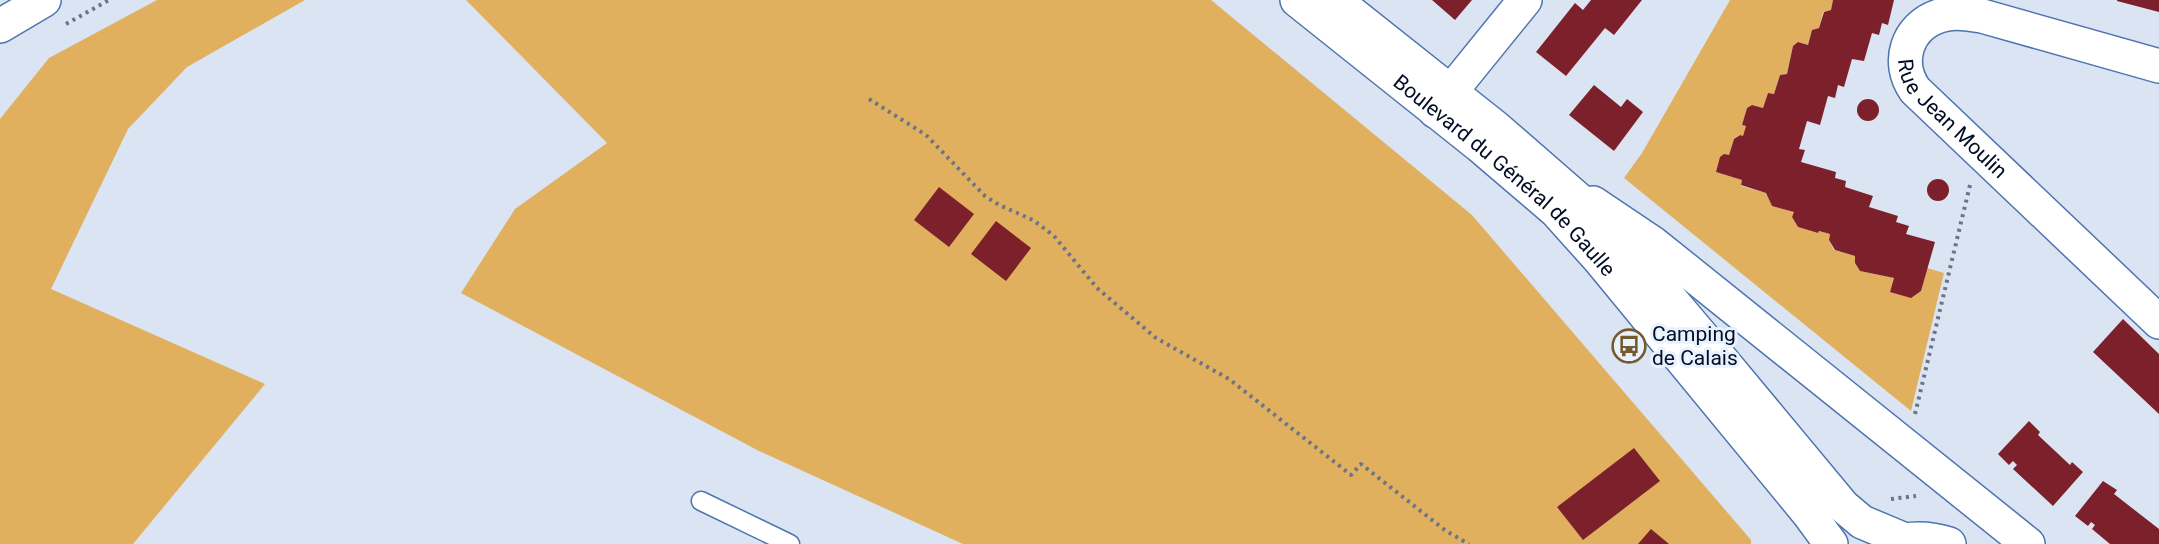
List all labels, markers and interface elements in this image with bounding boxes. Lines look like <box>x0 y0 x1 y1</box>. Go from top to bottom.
street label: Rue Jean Moulin <box>1893 58 2012 183</box>
street label: Boulevard du Général de Gaulle <box>1389 70 1620 281</box>
place label: Camping de Calais <box>1652 322 1738 370</box>
bus stop icon: Camping de Calais <box>1611 328 1647 364</box>

